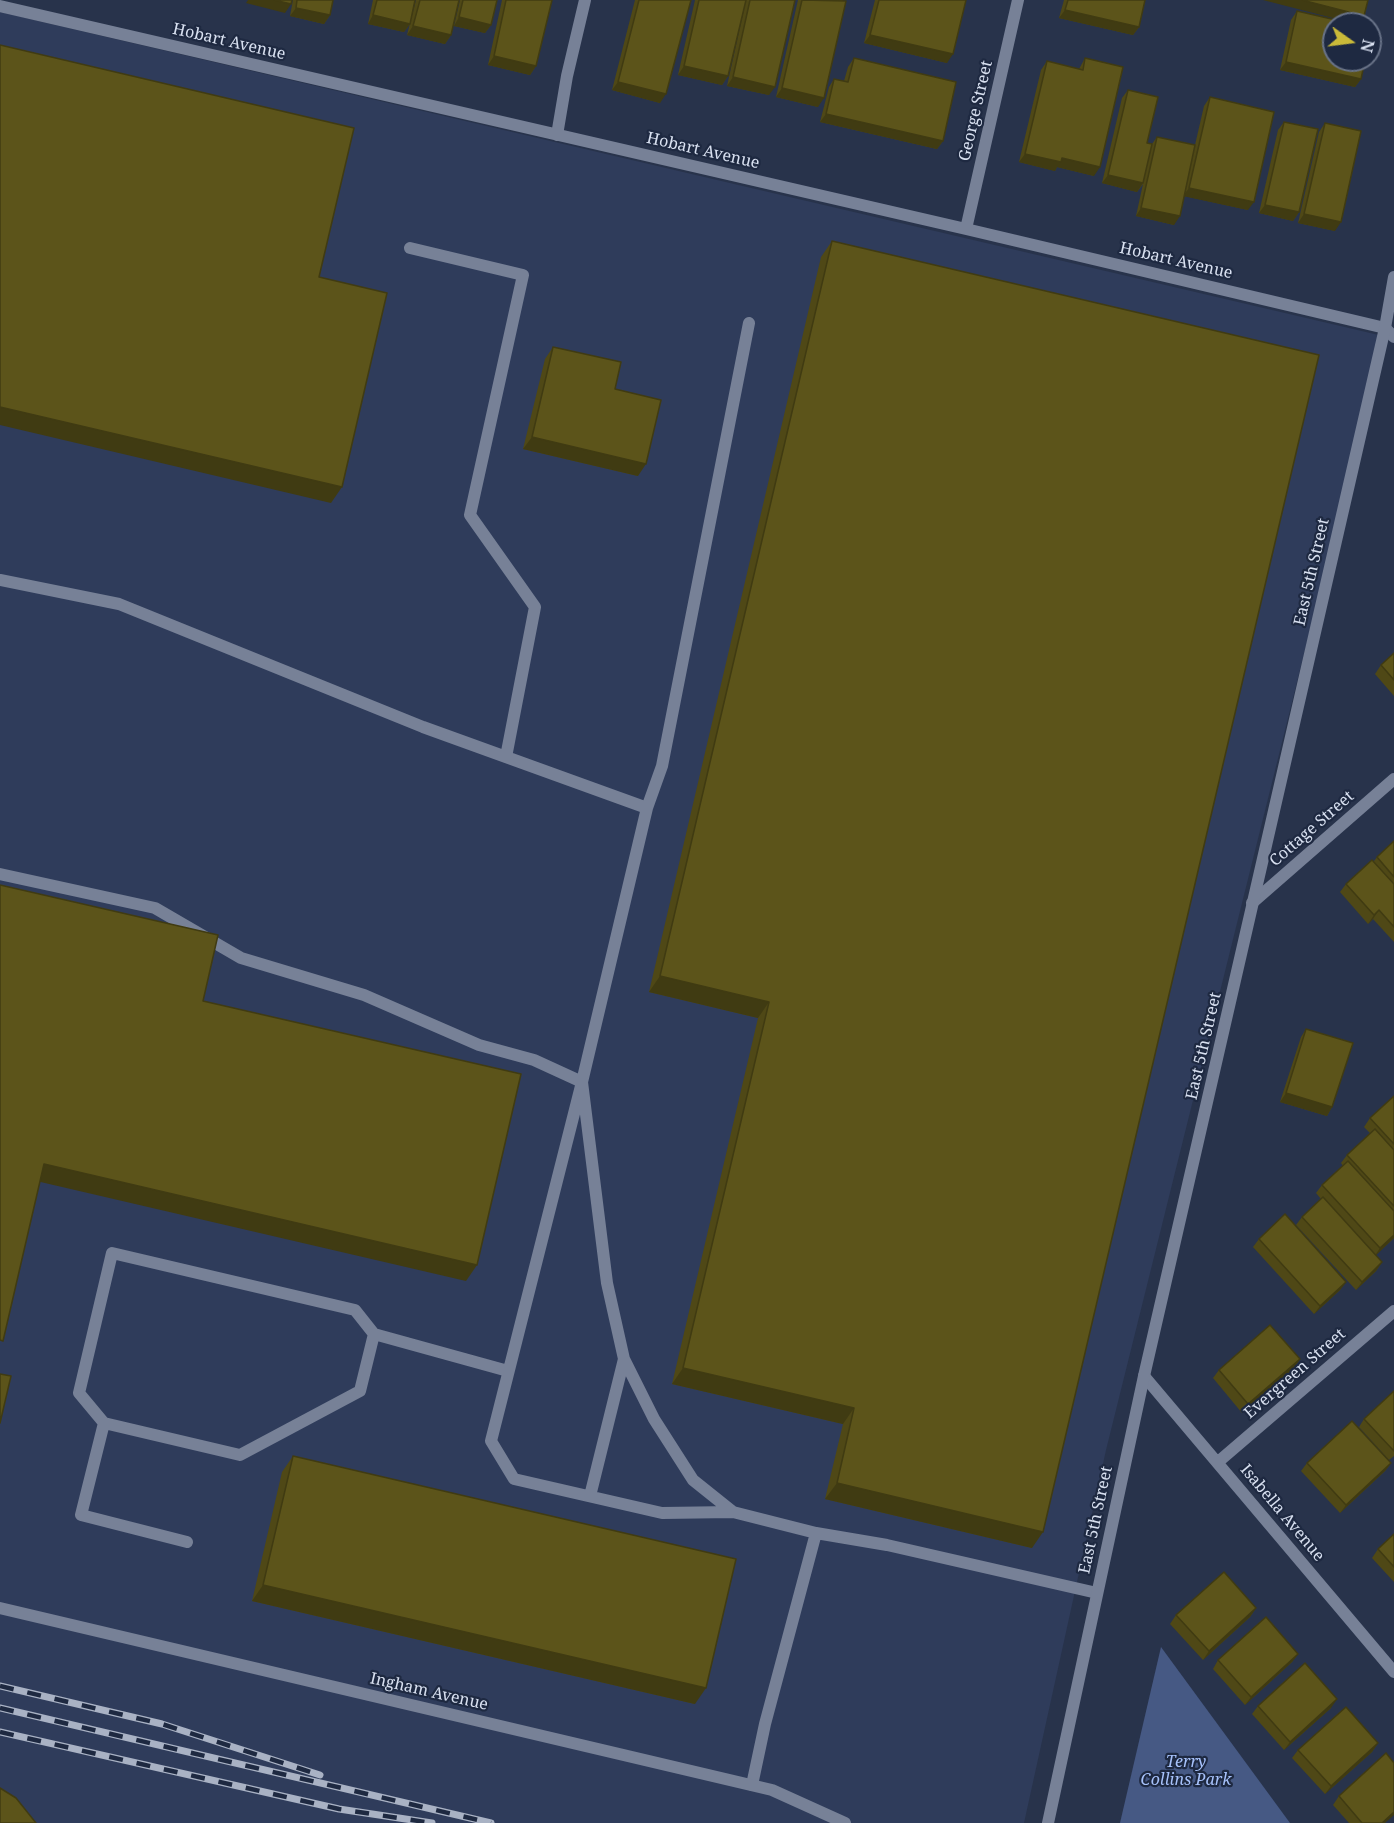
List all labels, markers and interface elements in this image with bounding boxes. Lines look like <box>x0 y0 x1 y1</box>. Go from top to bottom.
north arrow <box>1322 12 1382 72</box>
street label: Hobart Avenue <box>171 20 287 64</box>
text: N <box>1355 37 1380 55</box>
street label: George Street <box>955 59 997 163</box>
street label: Hobart Avenue <box>645 129 761 173</box>
street label: Hobart Avenue <box>1118 239 1234 283</box>
street label: East 5th Street <box>1290 516 1334 628</box>
street label: Cottage Street <box>1266 787 1358 871</box>
street label: East 5th Street <box>1182 990 1226 1102</box>
street label: Evergreen Street <box>1241 1325 1349 1423</box>
street label: Isabella Avenue <box>1236 1461 1328 1565</box>
street label: East 5th Street <box>1075 1464 1117 1576</box>
street label: Ingham Avenue <box>368 1669 490 1715</box>
park label: Terry Collins Park <box>1141 1752 1231 1790</box>

